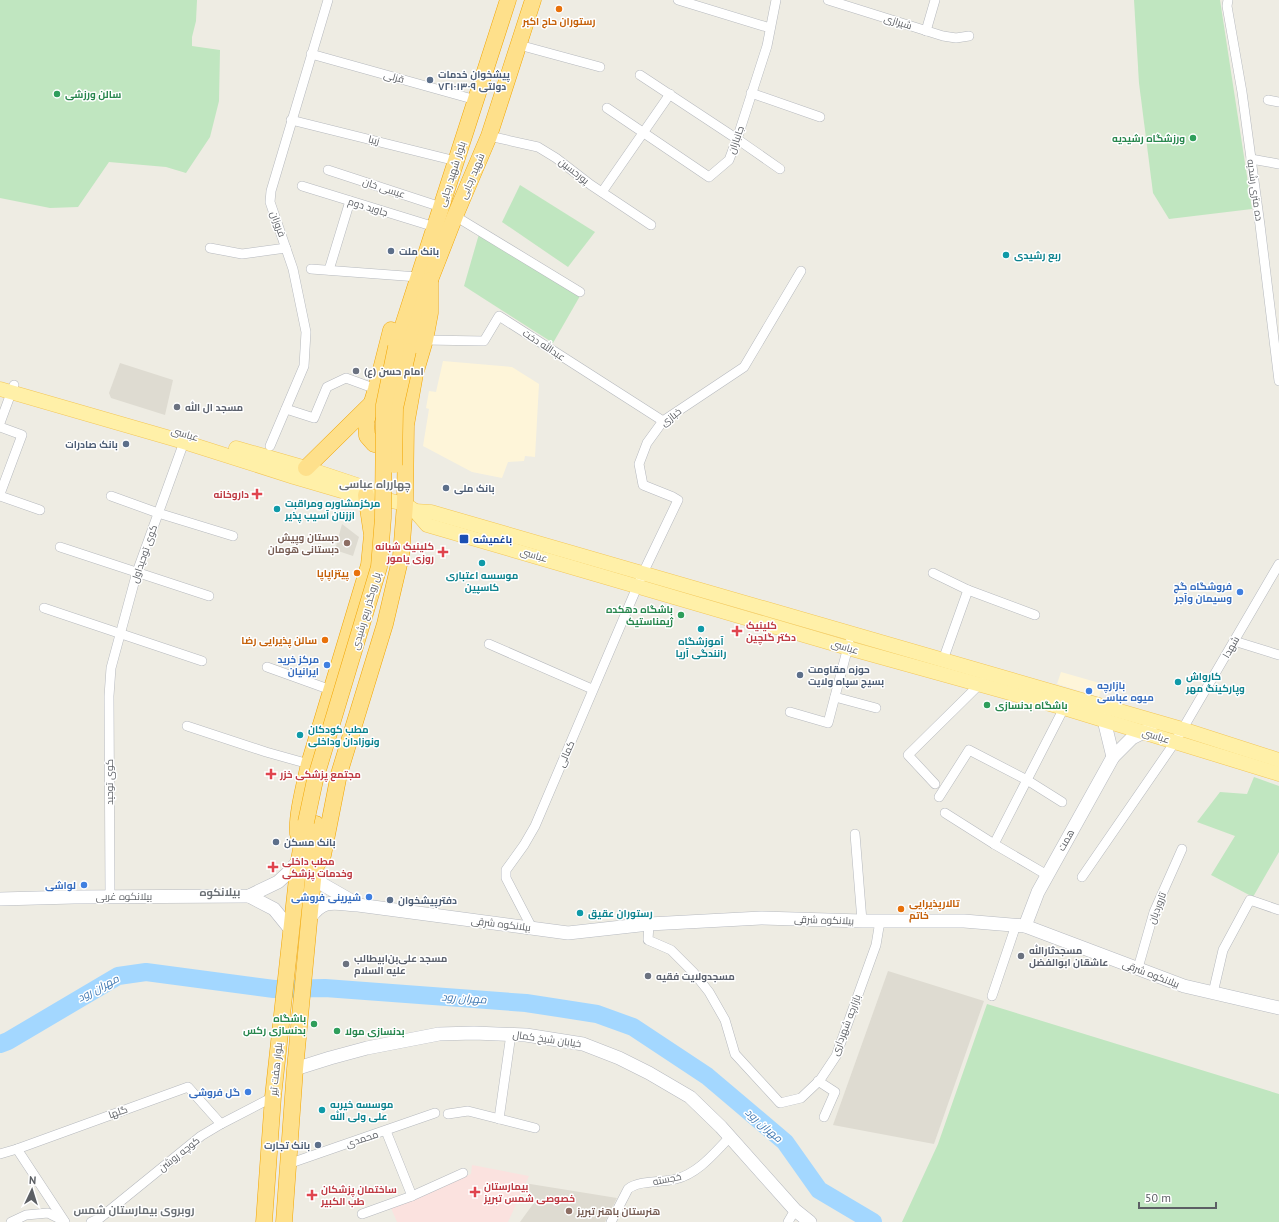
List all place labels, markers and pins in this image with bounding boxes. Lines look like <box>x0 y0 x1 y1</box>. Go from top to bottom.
marker: رستوران حاج اکبر <box>554 4 564 14</box>
place label: رستوران حاج اکبر <box>521 15 596 29</box>
place label: پیشخوان خدمات دولتی ۷۲۱۰۱۳۰۹ <box>438 68 510 93</box>
marker: پیشخوان خدمات دولتی ۷۲۱۰۱۳۰۹ <box>425 75 435 85</box>
place label: سالن ورزشی <box>65 88 121 101</box>
marker: سالن ورزشی <box>52 89 62 99</box>
place label: ورزشگاه رشیدیه <box>1112 132 1185 145</box>
marker: ورزشگاه رشیدیه <box>1188 133 1198 143</box>
place label: بانک ملت <box>399 245 439 258</box>
marker: بانک ملت <box>386 246 396 256</box>
place label: ربع رشیدی <box>1014 249 1061 263</box>
marker: ربع رشیدی <box>1001 250 1011 260</box>
place label: امام حسن (ع) <box>364 365 424 379</box>
marker: امام حسن (ع) <box>351 366 361 376</box>
place label: مسجد ال الله <box>185 400 243 414</box>
marker: مسجد ال الله <box>172 402 182 412</box>
place label: بانک صادرات <box>65 438 118 451</box>
marker: بانک صادرات <box>121 439 131 449</box>
place label: بانک ملی <box>454 482 495 495</box>
marker: بانک ملی <box>441 483 451 493</box>
place label: داروخانه <box>213 488 249 501</box>
marker: داروخانه <box>252 489 262 499</box>
place label: مرکزمشاوره ومراقبت اززنان آسیب پذیر <box>284 497 380 523</box>
marker: مرکزمشاوره ومراقبت اززنان آسیب پذیر <box>272 504 282 514</box>
place label: دبستان وپیش دبستانی هومان <box>268 531 339 556</box>
marker: باغمیشه <box>458 533 470 545</box>
place label: باغمیشه <box>473 533 512 546</box>
marker: دبستان وپیش دبستانی هومان <box>342 538 352 548</box>
place label: کلینیک شبانه روزی یامور <box>375 540 434 565</box>
marker: کلینیک شبانه روزی یامور <box>437 546 449 558</box>
marker: موسسه اعتباری کاسپین <box>477 558 487 568</box>
place label: پیتزاپاپا <box>317 567 349 581</box>
marker: پیتزاپاپا <box>352 568 362 578</box>
place label: موسسه اعتباری کاسپین <box>446 569 518 594</box>
place label: فروشگاه گچ وسیمان وآجر <box>1174 580 1232 605</box>
marker: فروشگاه گچ وسیمان وآجر <box>1235 587 1245 597</box>
place label: باشگاه دهکده ژیمناستیک <box>606 603 674 628</box>
marker: باشگاه دهکده ژیمناستیک <box>676 610 686 620</box>
place label: کلینیک دکتر گلچین <box>746 619 796 645</box>
marker: آموزشگاه رانندگی آریا <box>696 624 706 634</box>
marker: کلینیک دکتر گلچین <box>731 625 743 637</box>
place label: سالن پذیرایی رضا <box>241 634 317 648</box>
marker: سالن پذیرایی رضا <box>320 635 330 645</box>
place label: آموزشگاه رانندگی آریا <box>676 635 726 660</box>
place label: مرکز خرید ایرانیان <box>277 653 319 678</box>
marker: مرکز خرید ایرانیان <box>322 660 332 670</box>
place label: حوزه مقاومت بسیج سپاه ولایت <box>808 663 884 689</box>
marker: حوزه مقاومت بسیج سپاه ولایت <box>795 670 805 680</box>
place label: کارواش وپارکینگ مهر <box>1185 670 1245 696</box>
marker: کارواش وپارکینگ مهر <box>1173 677 1183 687</box>
place label: بازارچه میوه عباسی <box>1097 679 1154 704</box>
marker: بازارچه میوه عباسی <box>1084 686 1094 696</box>
place label: باشگاه بدنسازی <box>995 699 1068 712</box>
marker: باشگاه بدنسازی <box>982 700 992 710</box>
place label: مطب کودکان ونوزادان وداخلی <box>308 723 380 748</box>
marker: مطب کودکان ونوزادان وداخلی <box>295 730 305 740</box>
marker: مجتمع پزشکی خزر <box>265 768 277 780</box>
place label: مجتمع پزشکی خزر <box>279 768 361 782</box>
place label: بانک مسکن <box>284 836 336 849</box>
marker: بانک مسکن <box>271 837 281 847</box>
place label: مطب داخلی وخدمات پزشکی <box>282 855 353 881</box>
marker: مطب داخلی وخدمات پزشکی <box>267 861 279 873</box>
place label: لواشی <box>45 879 76 892</box>
marker: لواشی <box>79 880 89 890</box>
place label: شیرینی فروشی <box>291 891 361 904</box>
marker: شیرینی فروشی <box>364 892 374 902</box>
place label: دفترپیشخوان <box>398 894 457 908</box>
marker: دفترپیشخوان <box>385 895 395 905</box>
place label: تالارپذیرایی خاتم <box>909 897 960 923</box>
marker: تالارپذیرایی خاتم <box>896 904 906 914</box>
place label: رستوران عقیق <box>588 907 653 920</box>
marker: رستوران عقیق <box>575 908 585 918</box>
place label: مسجدثارالله عاشقان ابوالفضل <box>1029 943 1108 969</box>
marker: مسجدثارالله عاشقان ابوالفضل <box>1016 951 1026 961</box>
place label: مسجد علی‌بن‌ابیطالب علیه السلام <box>354 952 447 978</box>
marker: مسجد علی‌بن‌ابیطالب علیه السلام <box>341 959 351 969</box>
place label: مسجدولایت فقیه <box>656 970 735 983</box>
marker: مسجدولایت فقیه <box>643 971 653 981</box>
place label: باشگاه بدنسازی رکس <box>243 1012 306 1037</box>
marker: باشگاه بدنسازی رکس <box>309 1019 319 1029</box>
place label: بدنسازی مولا <box>345 1025 405 1038</box>
marker: بدنسازی مولا <box>332 1026 342 1036</box>
place label: گل فروشی <box>189 1086 240 1099</box>
marker: گل فروشی <box>243 1087 253 1097</box>
place label: موسسه خیریه علی ولی الله <box>330 1098 393 1123</box>
marker: موسسه خیریه علی ولی الله <box>317 1105 327 1115</box>
place label: بانک تجارت <box>264 1139 310 1152</box>
marker: بانک تجارت <box>313 1140 323 1150</box>
place label: بیمارستان خصوصی شمس تبریز <box>483 1180 575 1205</box>
place label: ساختمان پزشکان طب الکبیر <box>320 1183 397 1208</box>
marker: بیمارستان خصوصی شمس تبریز <box>469 1186 481 1198</box>
marker: ساختمان پزشکان طب الکبیر <box>306 1189 318 1201</box>
place label: هنرستان باهنر تبریز <box>576 1205 660 1218</box>
marker: هنرستان باهنر تبریز <box>564 1206 574 1216</box>

